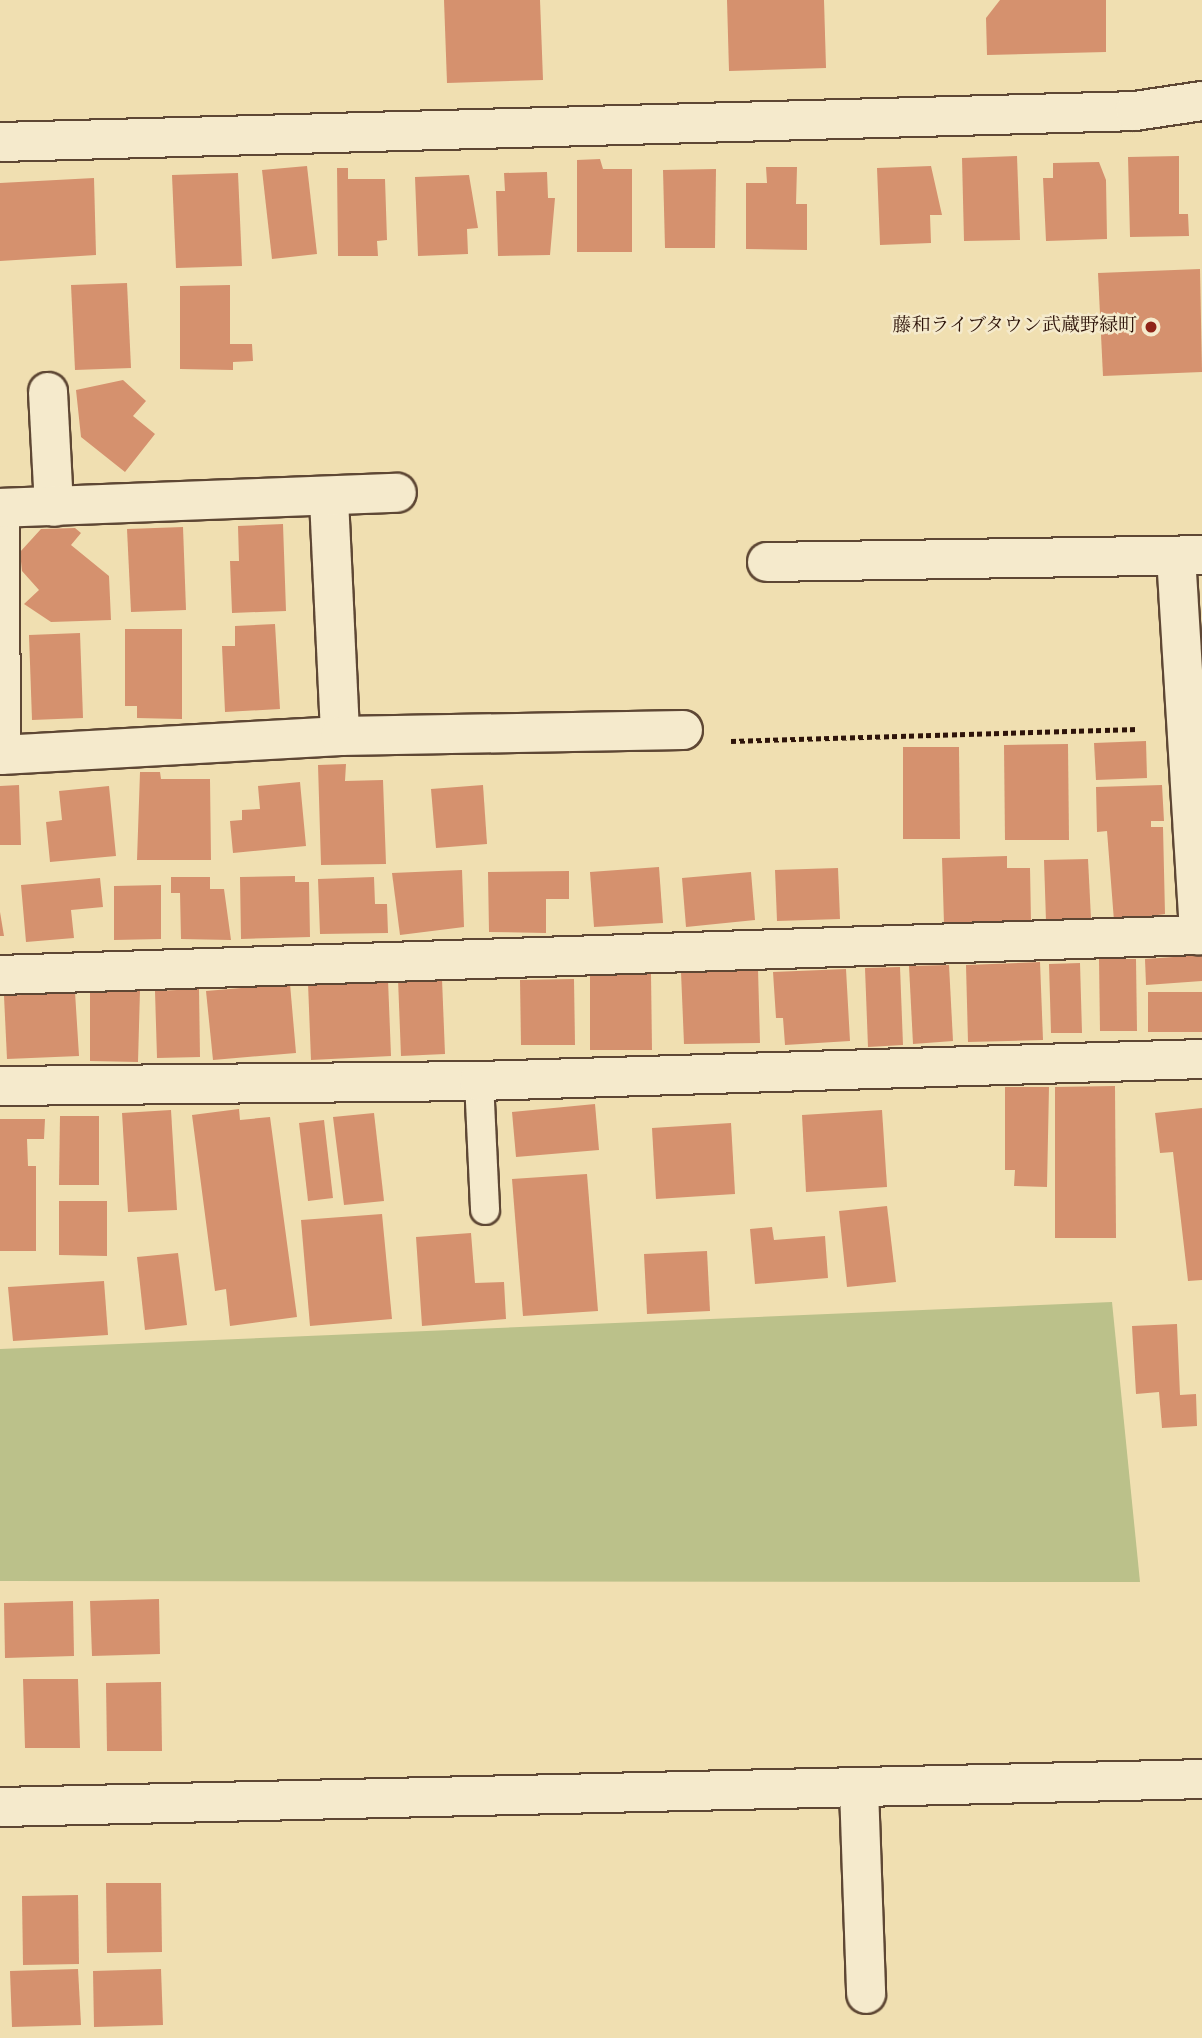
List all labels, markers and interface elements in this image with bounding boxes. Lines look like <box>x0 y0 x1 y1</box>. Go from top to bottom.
place label: 藤和ライブタウン武蔵野緑町 <box>890 316 1137 338</box>
marker: 藤和ライブタウン武蔵野緑町 <box>1143 319 1159 335</box>

